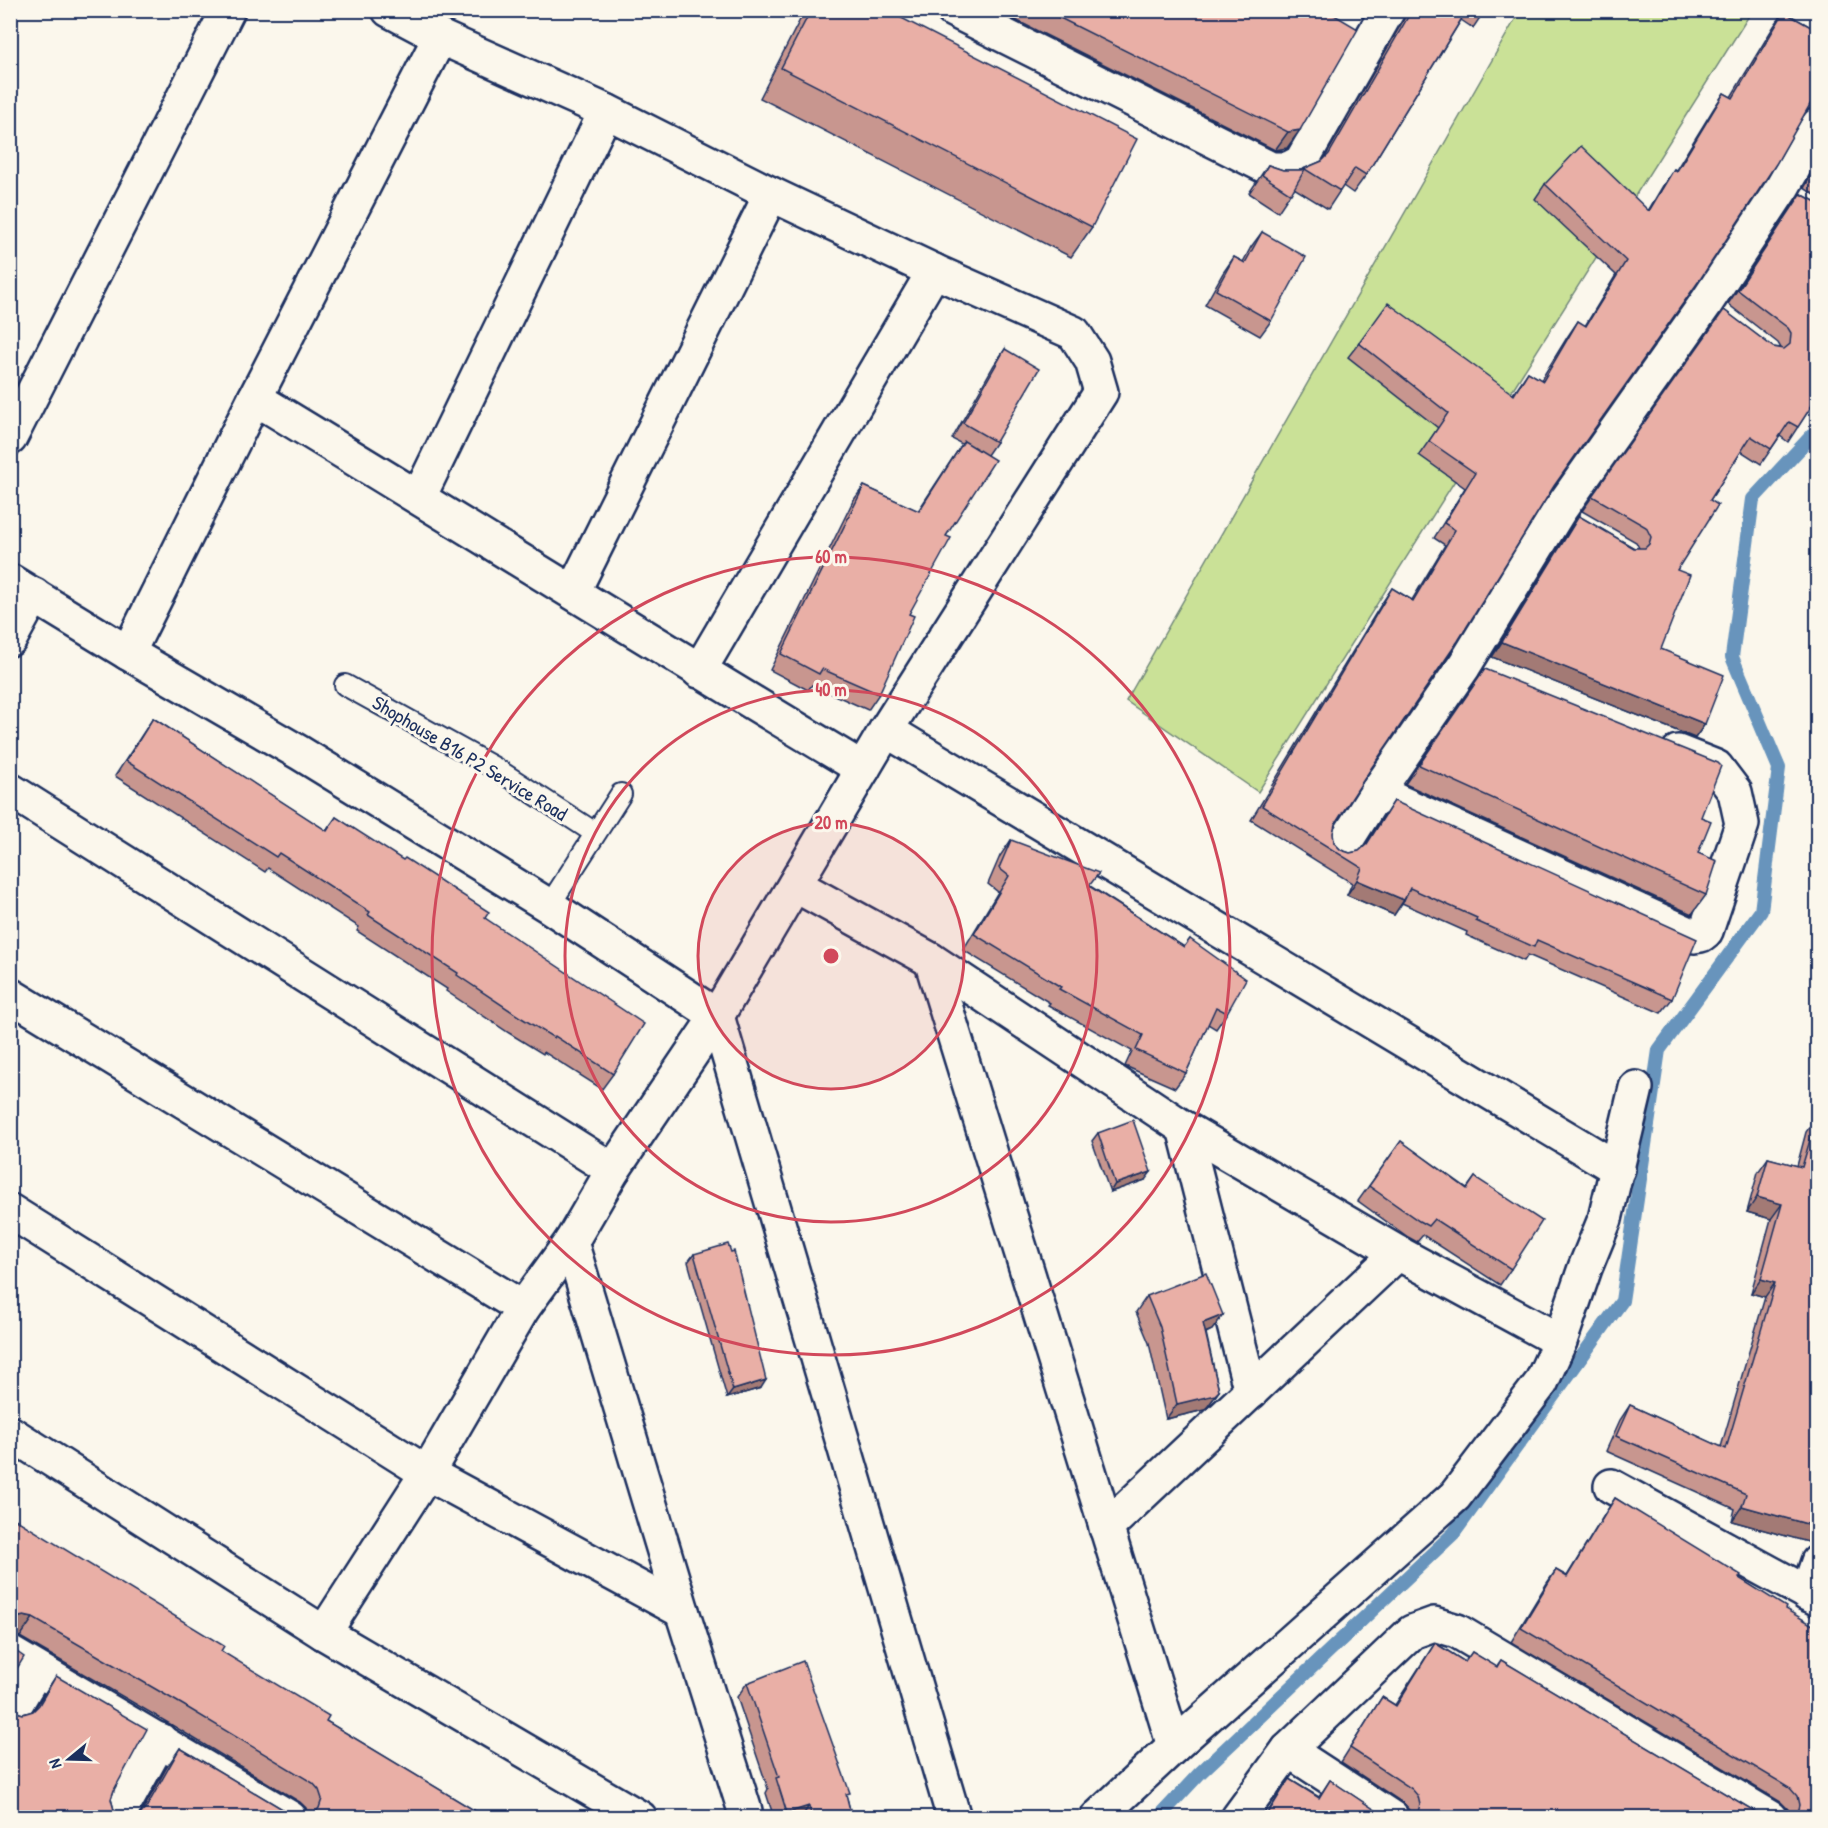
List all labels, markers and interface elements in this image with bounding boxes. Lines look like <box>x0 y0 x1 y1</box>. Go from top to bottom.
text: 60 m <box>815 544 847 569</box>
text: 40 m <box>815 677 847 702</box>
street label: Shophouse B16 P2 Service Road <box>368 689 573 827</box>
text: 20 m <box>815 810 847 835</box>
centre of rings <box>821 946 841 966</box>
north arrow <box>39 1729 99 1789</box>
text: N <box>43 1756 67 1771</box>

